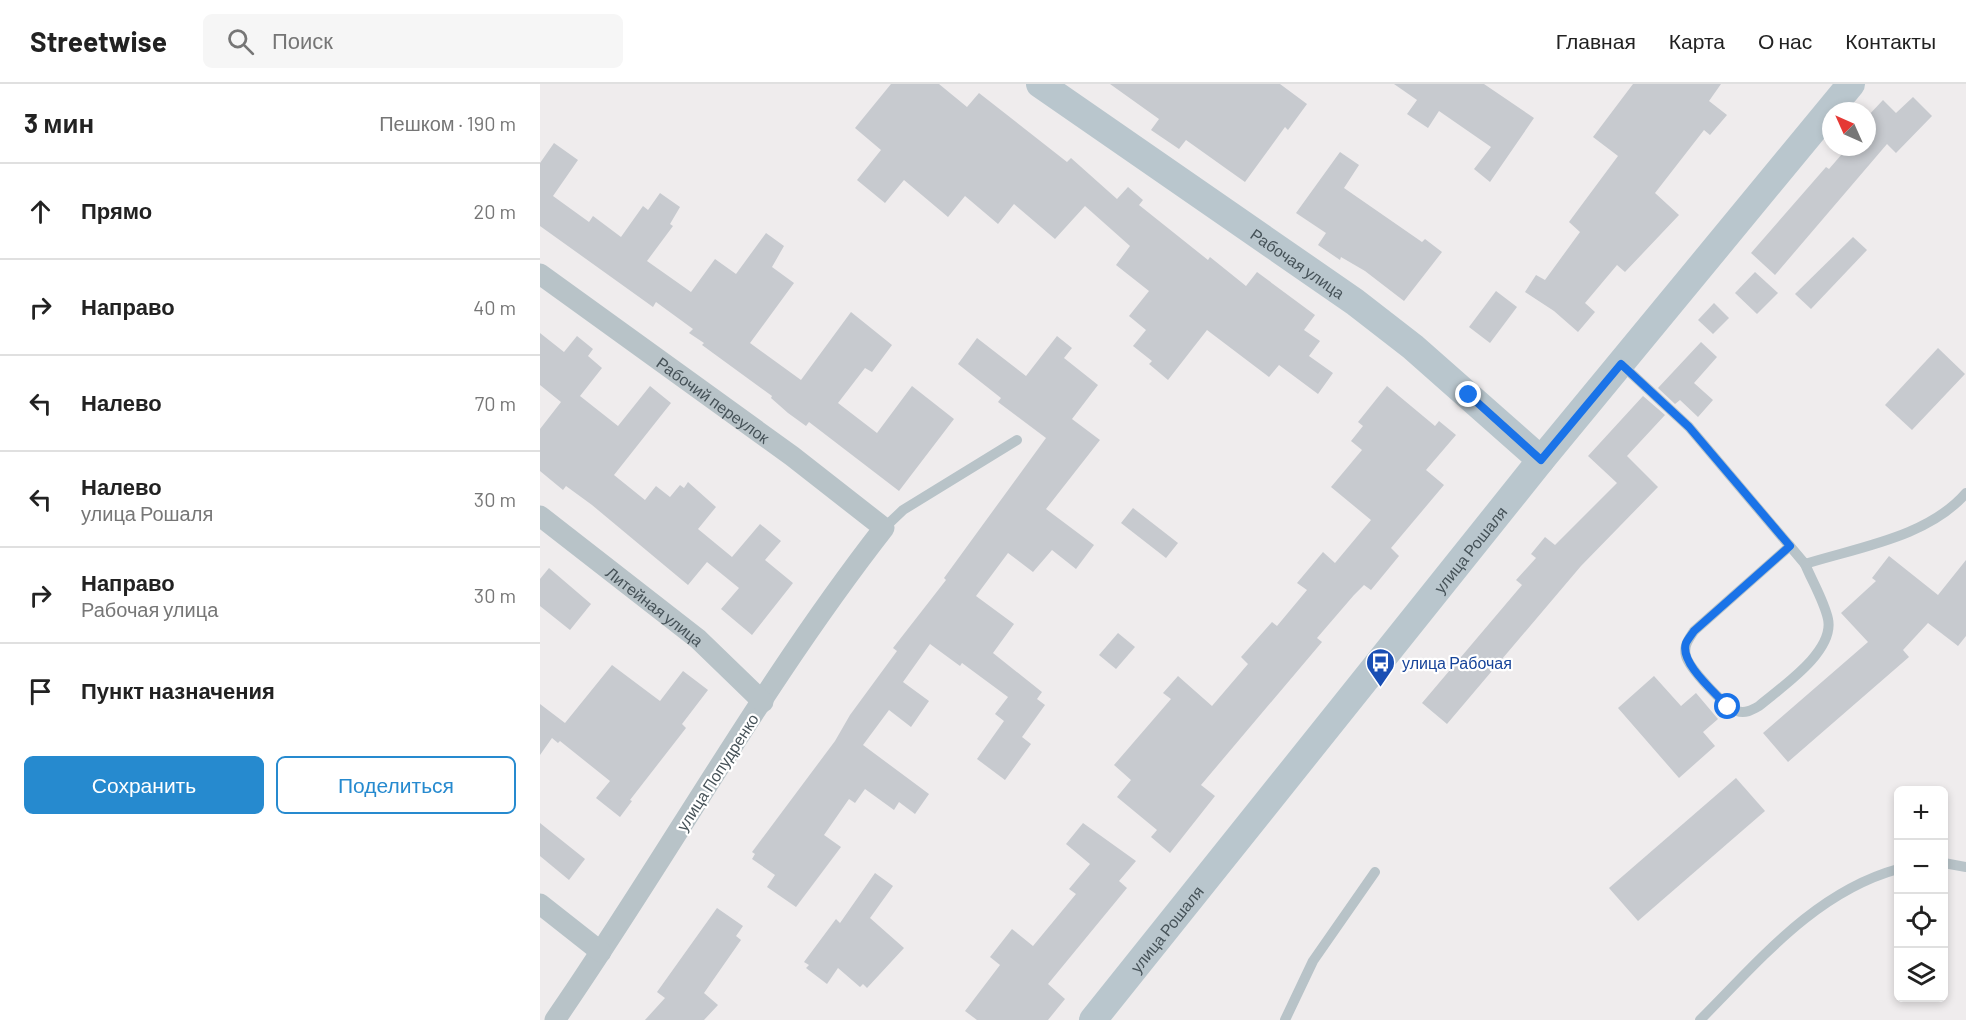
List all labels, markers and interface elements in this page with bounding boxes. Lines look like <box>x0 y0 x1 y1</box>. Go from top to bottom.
search box <box>203 14 623 68</box>
text: Streetwise <box>30 24 167 58</box>
icon: search <box>224 25 257 58</box>
text: Поиск <box>272 27 333 53</box>
text: Главная <box>1556 28 1636 53</box>
text: Карта <box>1669 28 1725 53</box>
text: О нас <box>1758 28 1812 53</box>
text: Контакты <box>1845 28 1936 53</box>
north arrow <box>1822 102 1876 156</box>
text: 3 мин <box>24 107 94 138</box>
text: Пешком · 190 m <box>379 111 516 135</box>
icon: ahead <box>24 195 57 228</box>
text: Прямо <box>81 197 152 223</box>
text: 20 m <box>473 199 516 223</box>
street label: Рабочая улица <box>1248 224 1349 302</box>
icon: right <box>24 291 57 324</box>
text: Направо <box>81 293 175 319</box>
text: 40 m <box>473 295 516 319</box>
street label: Рабочий переулок <box>653 352 774 447</box>
route end <box>1455 381 1481 407</box>
icon: left <box>24 387 57 420</box>
text: Налево <box>81 389 162 415</box>
text: 70 m <box>475 391 516 415</box>
text: Налево <box>81 473 162 499</box>
icon: left <box>24 483 57 516</box>
text: 30 m <box>474 487 516 511</box>
text: улица Рошаля <box>81 501 213 525</box>
street label: улица Рошаля <box>1429 502 1510 596</box>
street label: Литейная улица <box>603 562 708 649</box>
text: Направо <box>81 569 175 595</box>
icon: right <box>24 579 57 612</box>
text: 30 m <box>474 583 516 607</box>
text: Рабочая улица <box>81 597 218 621</box>
bus stop icon: улица Рабочая <box>1365 646 1397 688</box>
place label: улица Рабочая <box>1402 653 1512 672</box>
icon: arrive <box>24 675 57 708</box>
text: Пункт назначения <box>81 677 275 703</box>
route start <box>1714 693 1740 719</box>
street label: улица Попудренко <box>672 710 762 834</box>
button: Сохранить <box>24 756 264 814</box>
button: Поделиться <box>276 756 516 814</box>
map controls <box>1894 786 1948 1002</box>
button: + <box>1894 786 1948 840</box>
button: − <box>1894 840 1948 894</box>
street label: улица Рошаля <box>1126 881 1207 976</box>
button: locate <box>1894 894 1948 948</box>
button: layers <box>1894 948 1948 1002</box>

